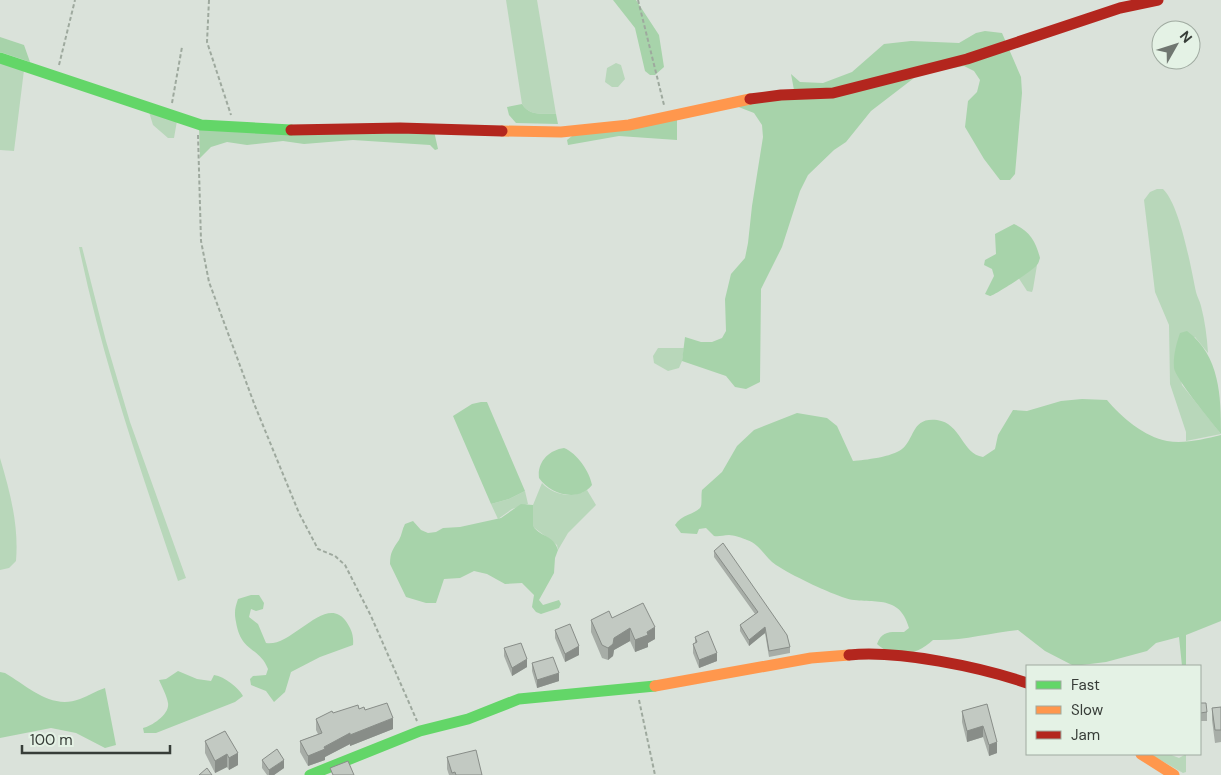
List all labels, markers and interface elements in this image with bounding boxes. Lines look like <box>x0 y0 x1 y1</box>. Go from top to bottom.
north arrow <box>1151 20 1201 70</box>
text: N <box>1176 27 1196 46</box>
legend <box>1026 665 1201 755</box>
text: Fast <box>1071 675 1100 695</box>
text: Slow <box>1071 700 1104 720</box>
scale bar <box>22 722 170 754</box>
text: Jam <box>1071 725 1100 745</box>
text: 100 m <box>30 730 73 750</box>

